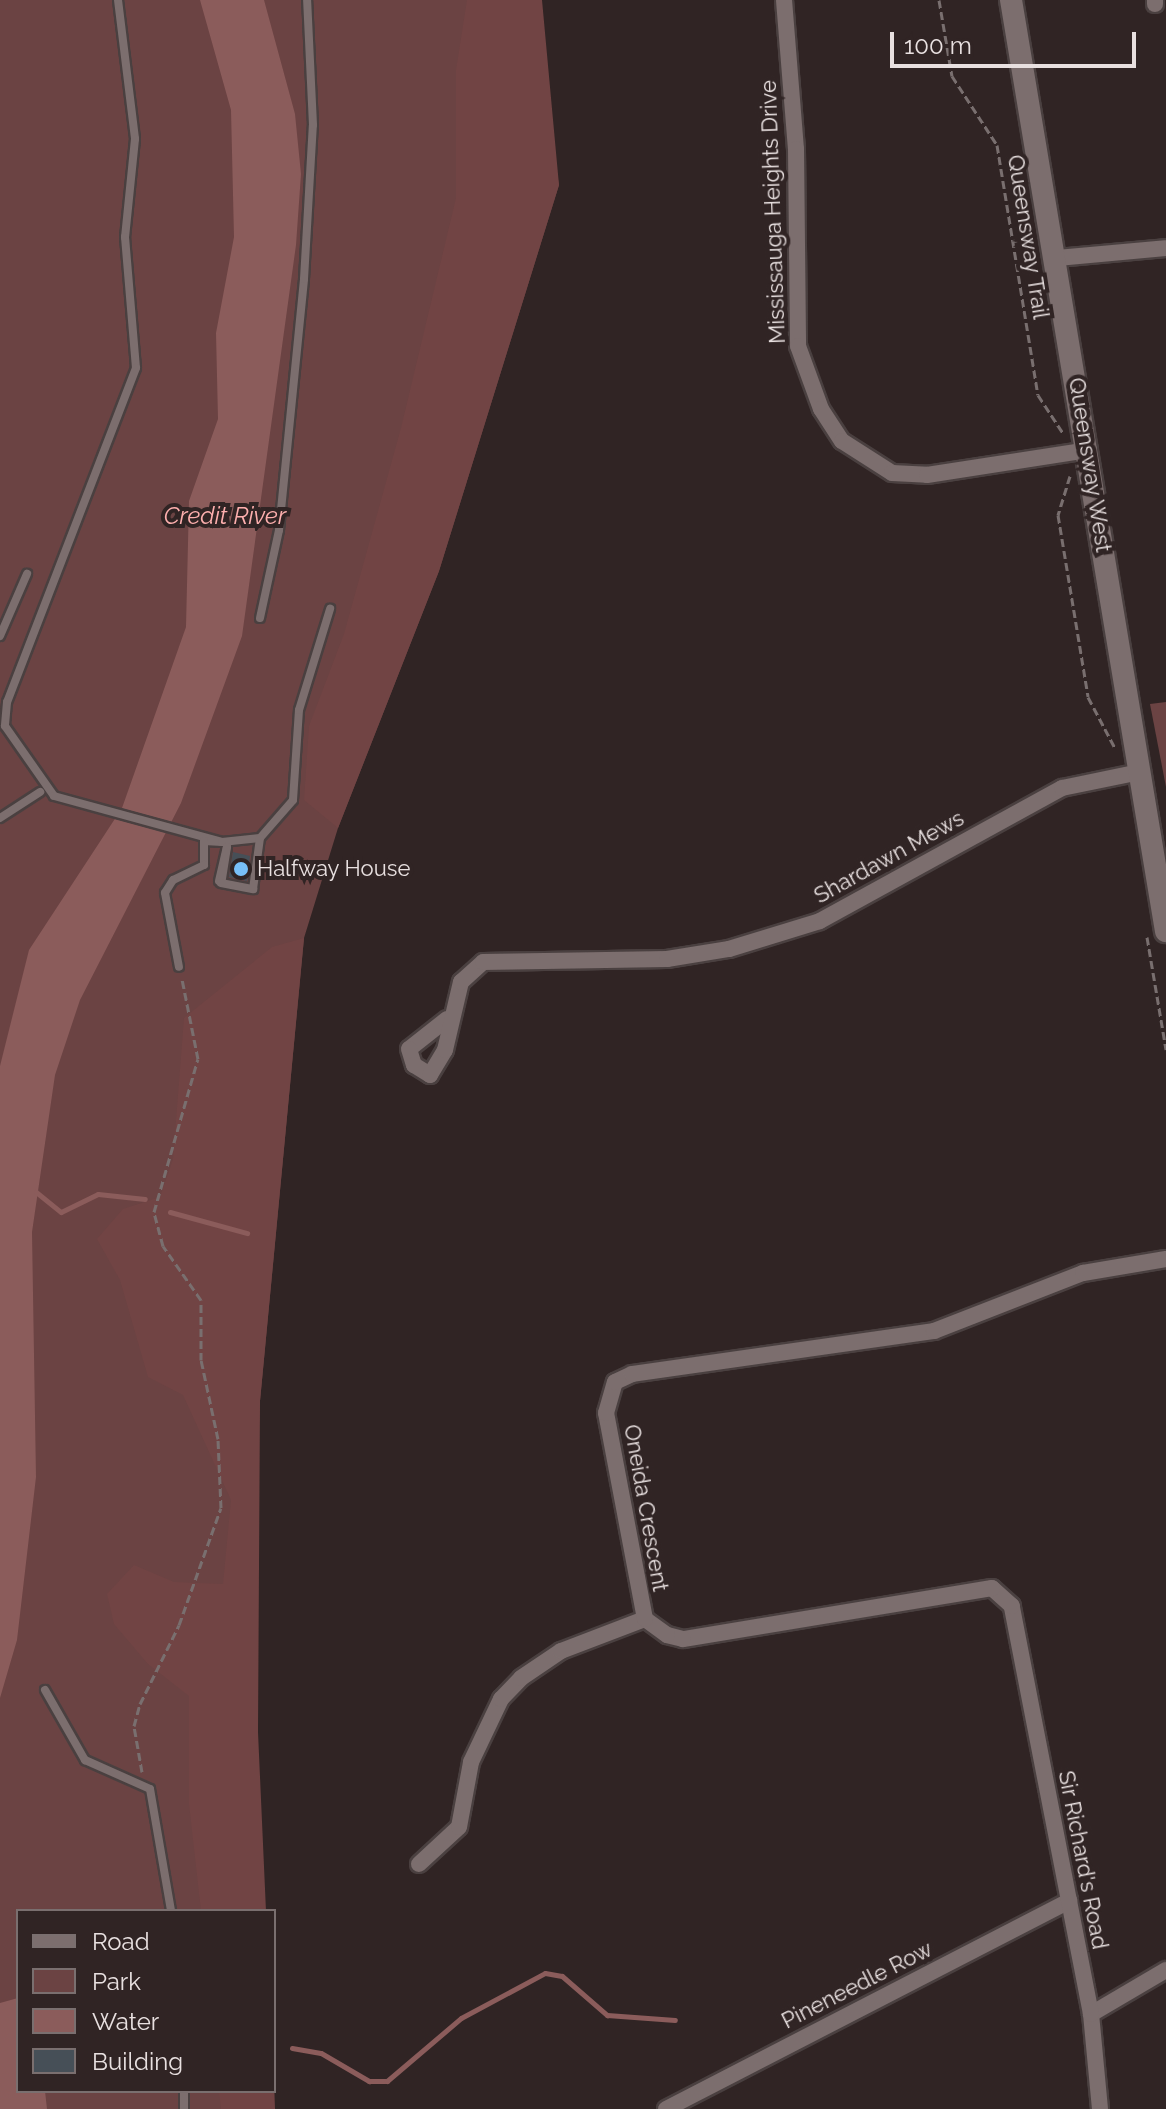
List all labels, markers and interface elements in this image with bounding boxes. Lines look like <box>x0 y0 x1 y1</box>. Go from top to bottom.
scale bar <box>894 16 1140 66</box>
text: 100 m <box>904 31 972 60</box>
street label: Mississauga Heights Drive <box>755 80 791 344</box>
street label: Queensway Trail <box>1002 152 1054 322</box>
street label: Queensway West <box>1063 375 1117 555</box>
water label: Credit River <box>164 502 286 530</box>
street label: Shardawn Mews <box>809 805 969 909</box>
place label: Halfway House <box>257 856 411 882</box>
marker: Halfway House <box>232 860 250 878</box>
street label: Oneida Crescent <box>618 1422 674 1594</box>
street label: Sir Richard's Road <box>1053 1768 1113 1952</box>
legend <box>16 1909 276 2093</box>
text: Road <box>92 1927 150 1956</box>
street label: Pineneedle Row <box>777 1936 937 2034</box>
text: Park <box>92 1967 141 1996</box>
text: Water <box>92 2007 159 2036</box>
text: Building <box>92 2047 183 2076</box>

